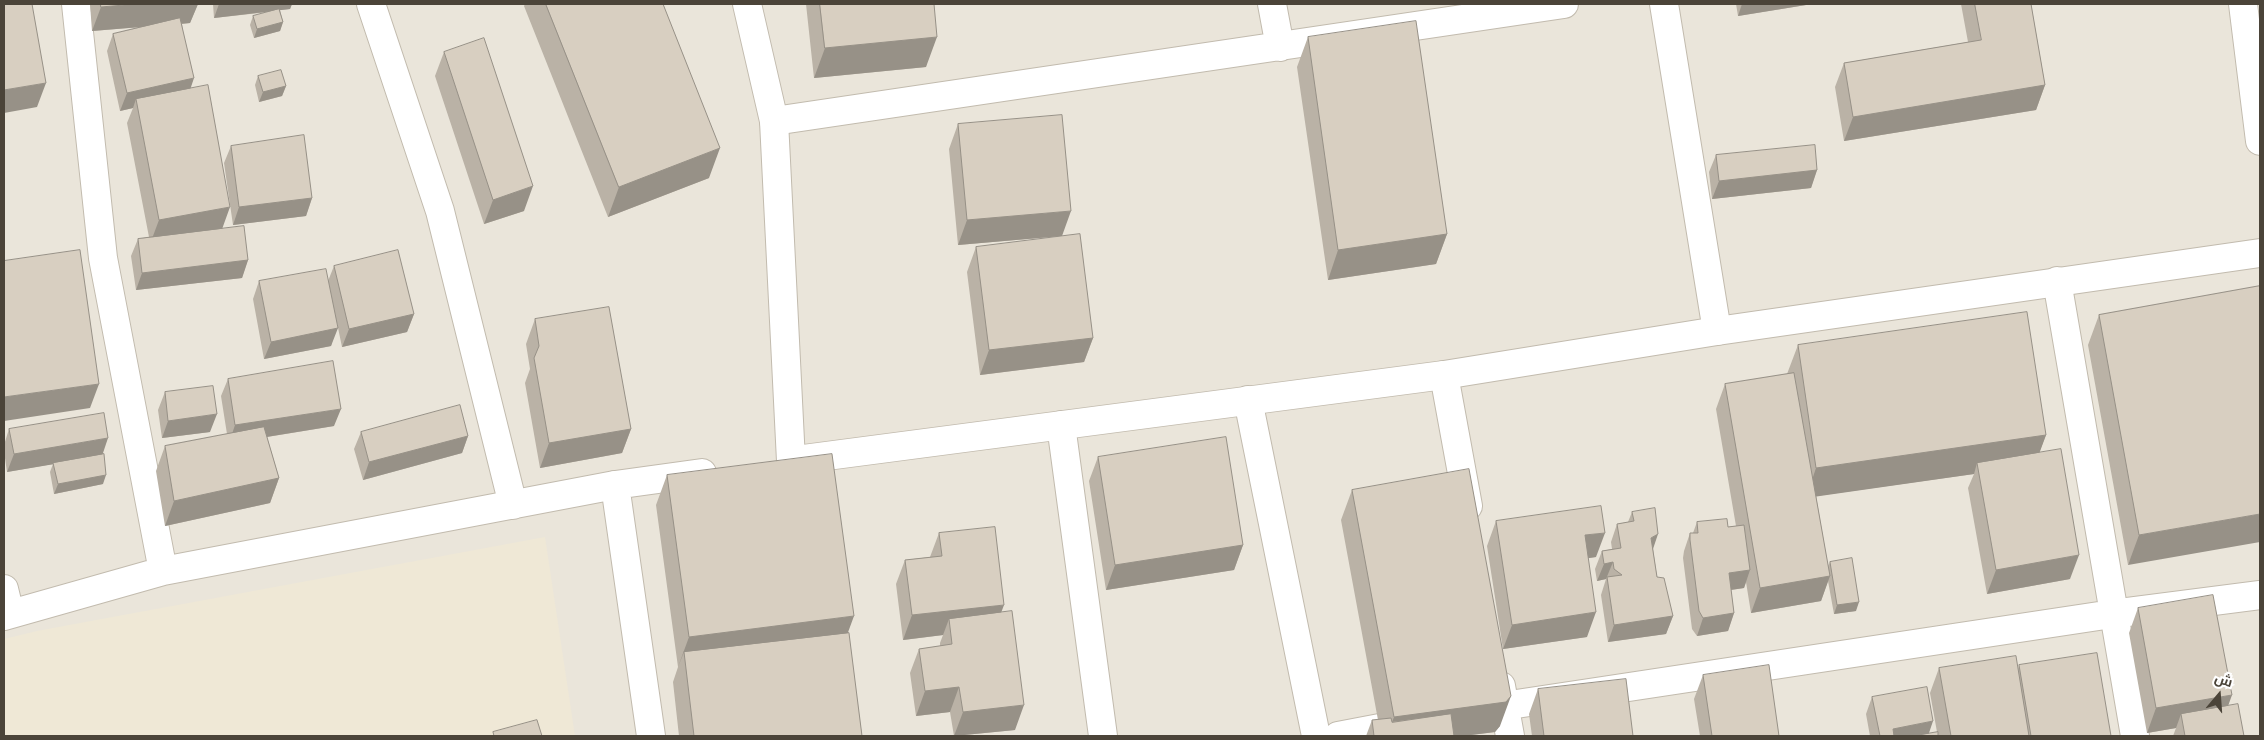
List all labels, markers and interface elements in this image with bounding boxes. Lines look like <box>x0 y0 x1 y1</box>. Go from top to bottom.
text: ش <box>2212 668 2235 692</box>
north arrow <box>2194 670 2244 720</box>

